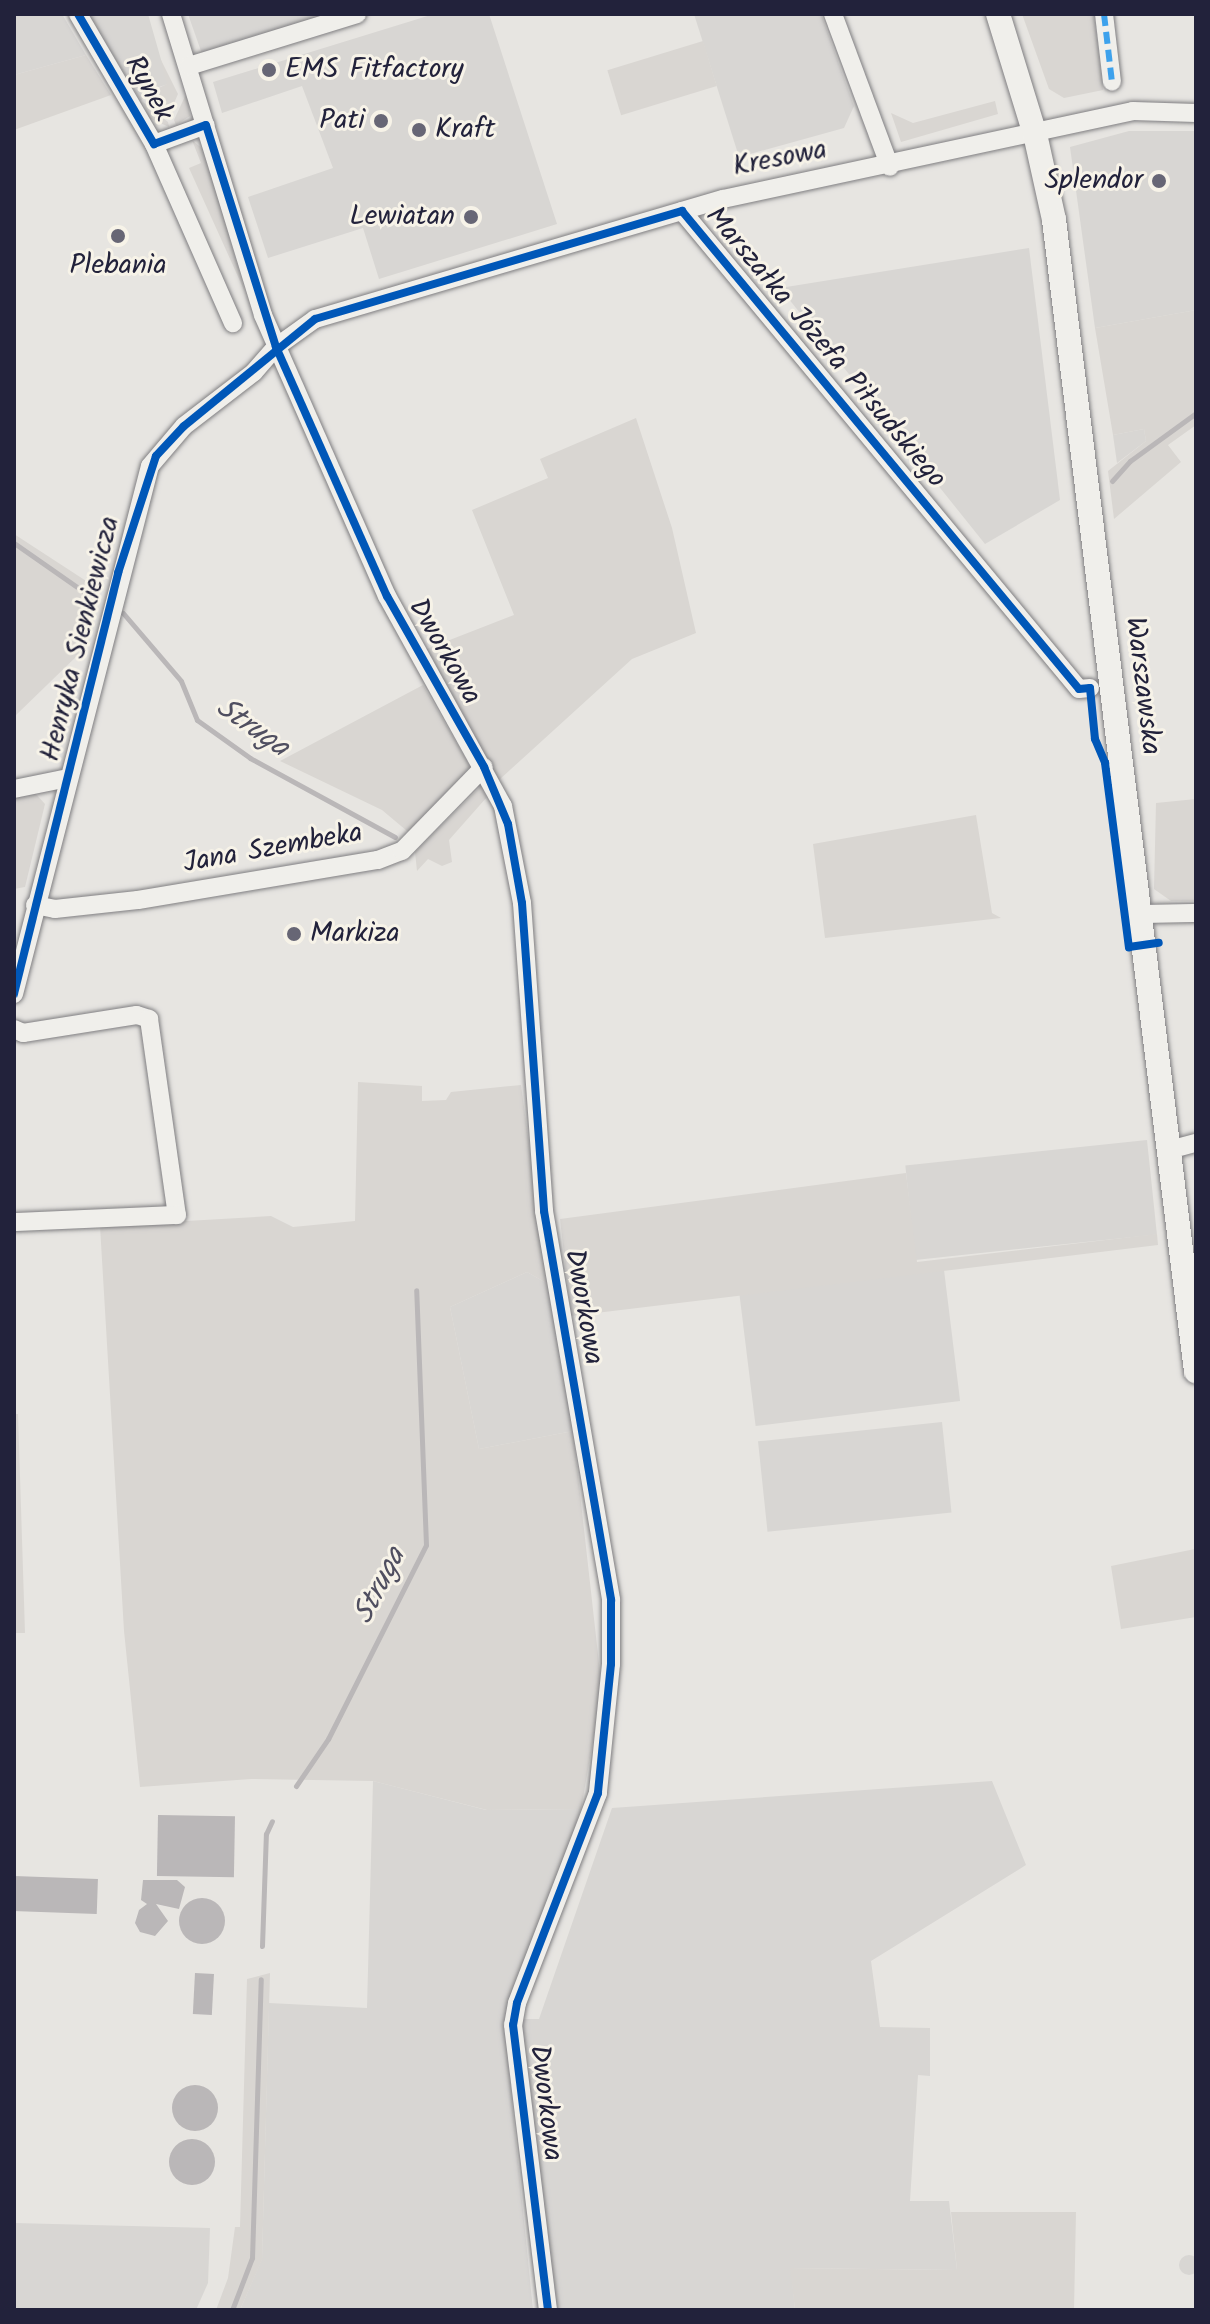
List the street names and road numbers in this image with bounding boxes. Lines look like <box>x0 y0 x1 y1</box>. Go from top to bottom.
street label: Rynek <box>116 50 180 128</box>
street label: Kresowa <box>730 133 830 185</box>
street label: Marszałka Józefa Piłsudskiego <box>697 201 953 495</box>
street label: Henryka Sienkiewicza <box>34 513 128 765</box>
street label: Dworkowa <box>400 593 488 711</box>
street label: Warszawska <box>1117 615 1167 757</box>
street label: Jana Szembeka <box>181 817 365 881</box>
street label: Dworkowa <box>556 1247 610 1367</box>
street label: Dworkowa <box>521 2043 569 2163</box>

